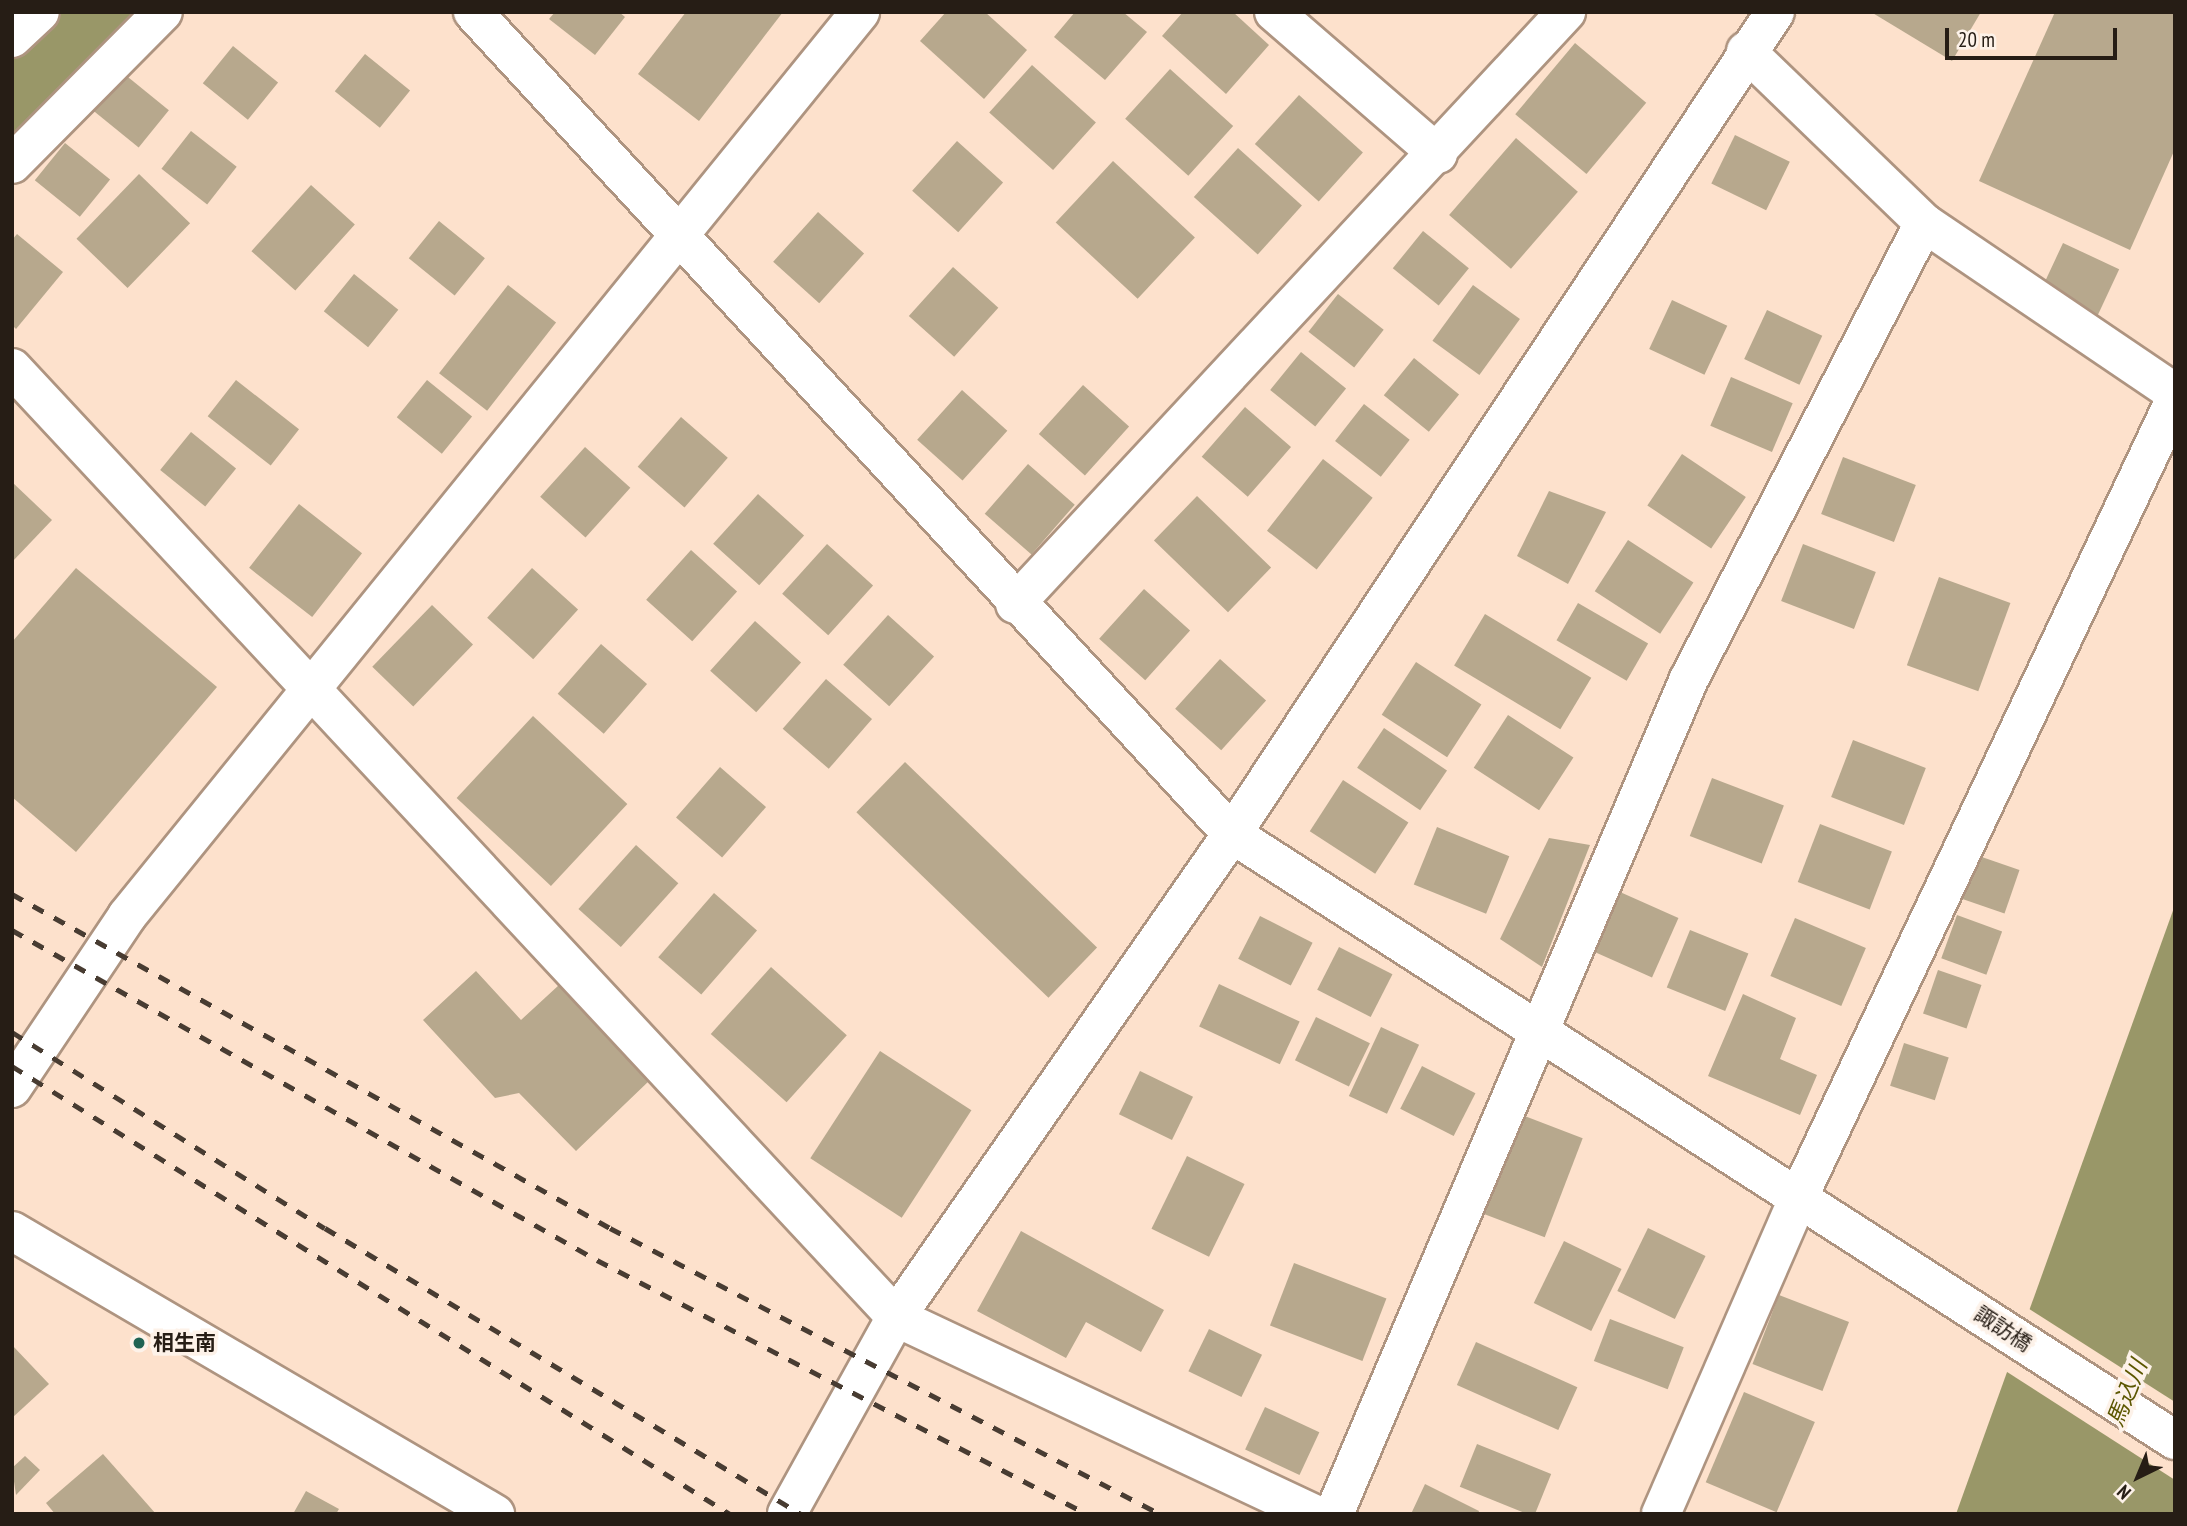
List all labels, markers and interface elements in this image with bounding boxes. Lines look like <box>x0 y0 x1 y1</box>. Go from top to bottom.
scale bar <box>1949 14 2120 58</box>
text: 20 m <box>1958 26 1995 53</box>
street label: 諏訪橋 <box>1970 1301 2036 1357</box>
place label: 相生南 <box>153 1330 216 1356</box>
marker: 相生南 <box>131 1335 147 1351</box>
water label: 馬込川 <box>2101 1356 2153 1430</box>
north arrow <box>2103 1442 2173 1512</box>
text: N <box>2112 1480 2136 1505</box>

